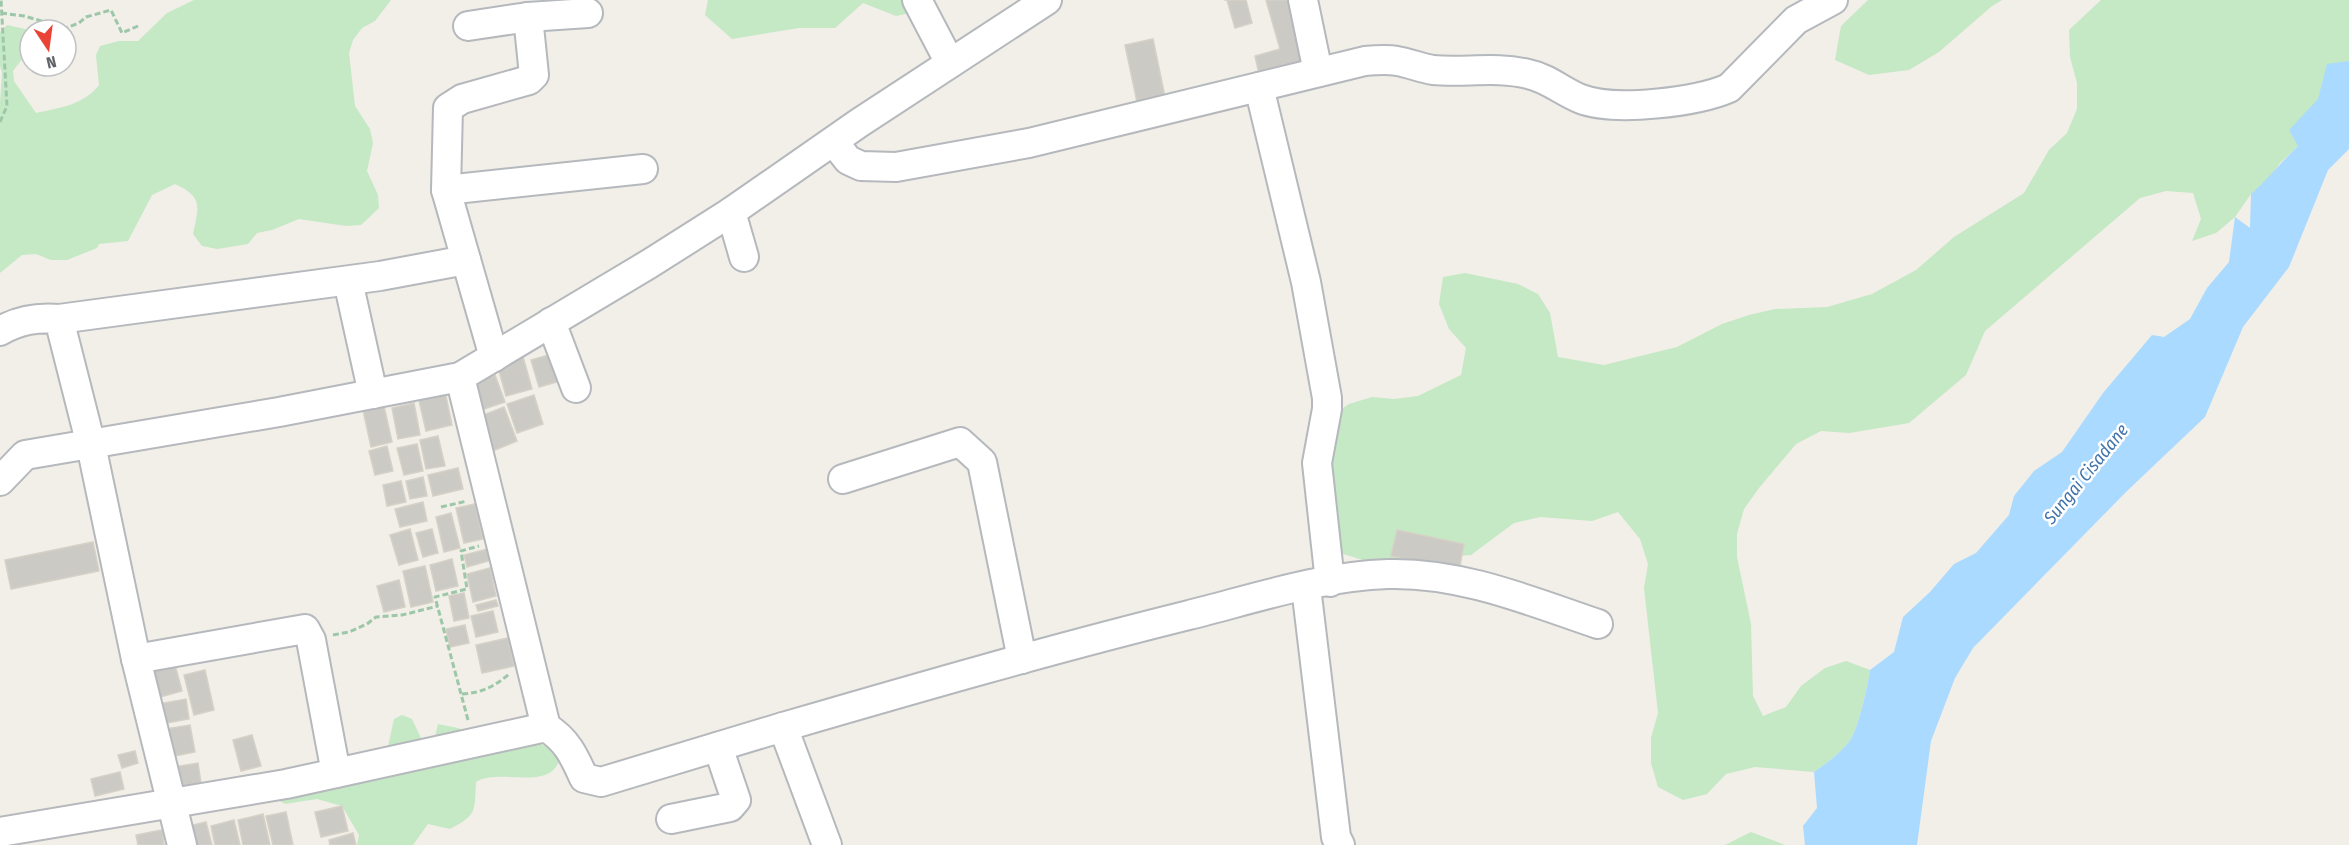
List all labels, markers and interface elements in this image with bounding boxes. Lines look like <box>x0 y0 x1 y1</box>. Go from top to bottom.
north arrow <box>18 18 78 78</box>
text: N <box>44 52 58 72</box>
water label: Sungai Cisadane <box>2038 419 2133 529</box>

